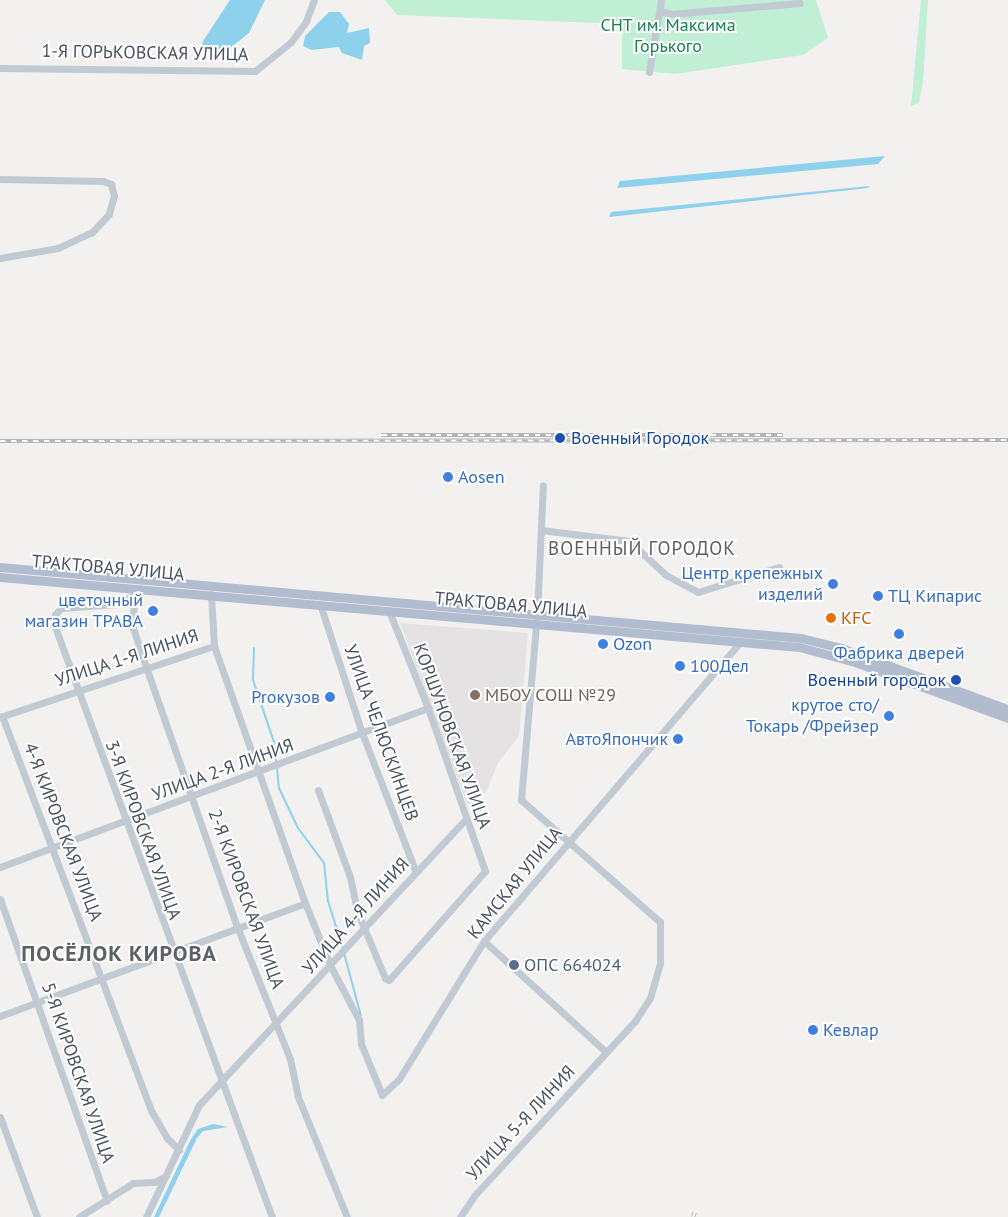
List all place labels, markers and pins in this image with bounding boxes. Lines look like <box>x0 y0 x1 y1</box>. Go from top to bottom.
place label: Военный Городок <box>571 427 709 449</box>
marker: Военный Городок <box>553 431 567 445</box>
place label: Aosen <box>458 466 505 488</box>
marker: Aosen <box>442 471 454 483</box>
place label: Центр крепежных изделий <box>682 563 823 606</box>
marker: Центр крепежных изделий <box>827 578 839 590</box>
place label: ТЦ Кипарис <box>888 585 982 607</box>
place label: цветочный магазин ТРАВА <box>24 590 143 632</box>
marker: ТЦ Кипарис <box>872 590 884 602</box>
marker: цветочный магазин ТРАВА <box>147 605 159 617</box>
place label: KFC <box>841 607 872 629</box>
marker: KFC <box>825 612 837 624</box>
marker: Фабрика дверей <box>893 628 905 640</box>
place label: Ozon <box>613 633 652 655</box>
marker: Ozon <box>597 638 609 650</box>
place label: Фабрика дверей <box>833 642 965 664</box>
place label: 100Дел <box>690 655 749 677</box>
marker: 100Дел <box>674 660 686 672</box>
place label: Военный городок <box>807 669 946 691</box>
marker: Военный городок <box>950 674 962 686</box>
place label: МБОУ СОШ №29 <box>485 684 616 706</box>
place label: Proкузов <box>251 686 320 708</box>
marker: МБОУ СОШ №29 <box>469 689 481 701</box>
marker: Proкузов <box>324 691 336 703</box>
place label: крутое сто/ Токарь /Фрейзер <box>745 695 879 738</box>
marker: крутое сто/ Токарь /Фрейзер <box>883 710 895 722</box>
place label: АвтоЯпончик <box>565 728 668 750</box>
marker: АвтоЯпончик <box>672 733 684 745</box>
place label: ОПС 664024 <box>524 954 622 976</box>
marker: ОПС 664024 <box>508 959 520 971</box>
place label: Кевлар <box>823 1019 879 1041</box>
marker: Кевлар <box>807 1024 819 1036</box>

